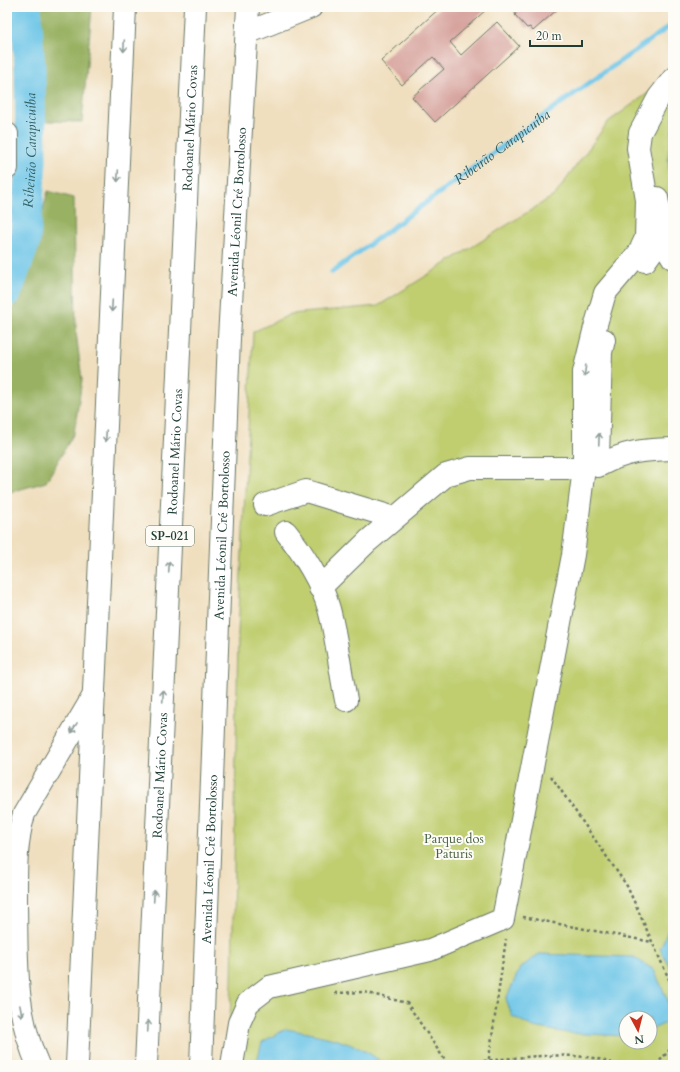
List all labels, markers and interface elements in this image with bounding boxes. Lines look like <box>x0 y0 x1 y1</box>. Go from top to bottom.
scale bar <box>530 22 582 48</box>
text: 20 m <box>536 28 563 44</box>
one-way arrow <box>120 39 127 52</box>
street label: Rodoanel Mário Covas <box>178 65 202 191</box>
water label: Ribeirão Carapicuíba <box>19 93 41 209</box>
water label: Ribeirão Carapicuíba <box>450 105 554 189</box>
street label: Avenida Léonil Cré Bortolosso <box>223 127 251 297</box>
one-way arrow <box>114 169 122 182</box>
one-way arrow <box>108 299 116 312</box>
one-way arrow <box>581 364 589 377</box>
street label: Rodoanel Mário Covas <box>163 388 187 515</box>
one-way arrow <box>102 429 110 442</box>
one-way arrow <box>595 433 602 446</box>
street label: Avenida Léonil Cré Bortolosso <box>210 450 235 620</box>
road number: SP-021 <box>146 526 194 546</box>
one-way arrow <box>165 561 172 574</box>
one-way arrow <box>159 690 166 703</box>
street label: Rodoanel Mário Covas <box>149 712 172 839</box>
one-way arrow <box>70 722 78 734</box>
street label: Avenida Léonil Cré Bortolosso <box>198 774 222 944</box>
park label: Parque dos Paturis <box>424 830 484 863</box>
one-way arrow <box>150 890 157 903</box>
one-way arrow <box>17 1004 25 1017</box>
north arrow <box>618 1010 658 1050</box>
one-way arrow <box>144 1020 151 1033</box>
text: N <box>633 1031 645 1048</box>

